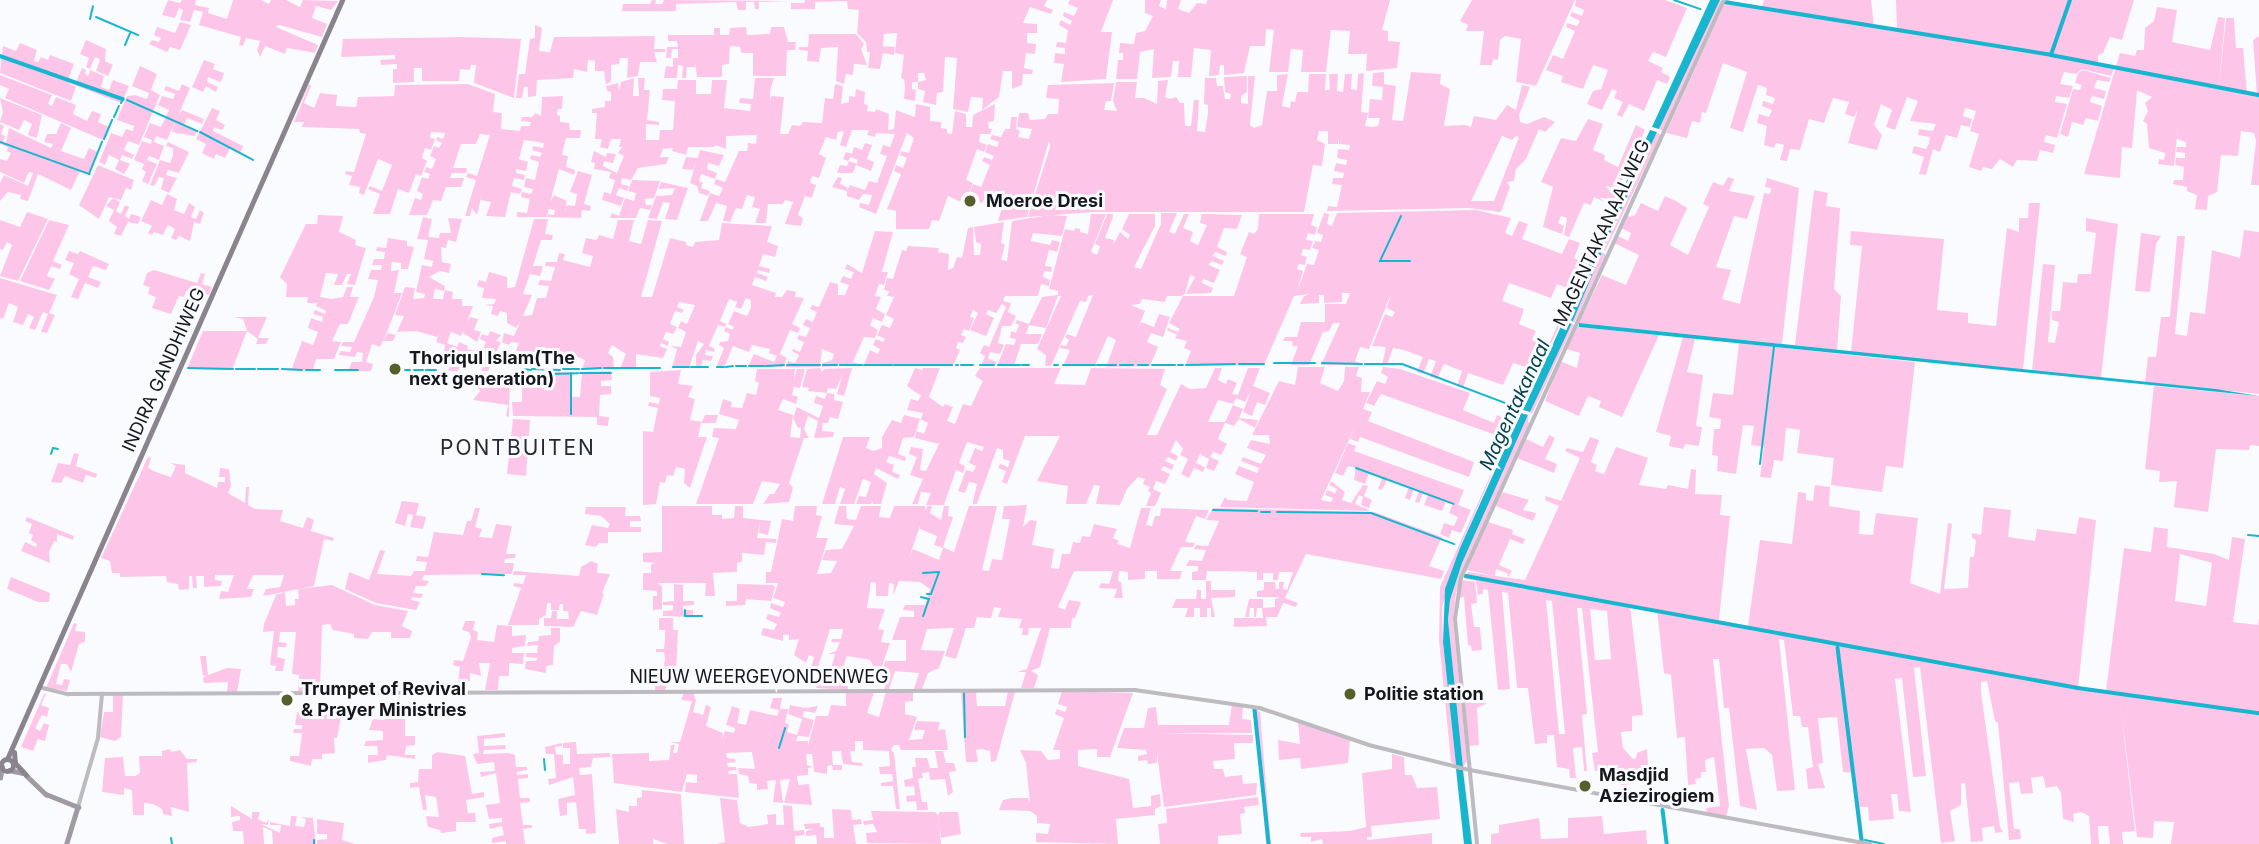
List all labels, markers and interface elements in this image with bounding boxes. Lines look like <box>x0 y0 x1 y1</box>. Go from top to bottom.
street label: MAGENTAKANAALWEG <box>1549 136 1655 330</box>
place label: Moeroe Dresi <box>986 190 1103 212</box>
marker: Moeroe Dresi <box>960 191 980 211</box>
street label: INDIRA GANDHIWEG <box>118 285 210 455</box>
water label: Magentakanaal <box>1475 336 1555 474</box>
place label: Thoriqul Islam(The next generation) <box>409 348 575 390</box>
marker: Thoriqul Islam(The next generation) <box>387 361 403 377</box>
district label: PONTBUITEN <box>441 435 595 461</box>
street label: NIEUW WEERGEVONDENWEG <box>629 666 889 688</box>
place label: Trumpet of Revival & Prayer Ministries <box>301 679 467 722</box>
place label: Politie station <box>1364 683 1484 705</box>
marker: Politie station <box>1342 686 1358 702</box>
marker: Trumpet of Revival & Prayer Ministries <box>279 692 295 708</box>
place label: Masdjid Aziezirogiem <box>1599 765 1715 808</box>
marker: Masdjid Aziezirogiem <box>1577 778 1593 794</box>

